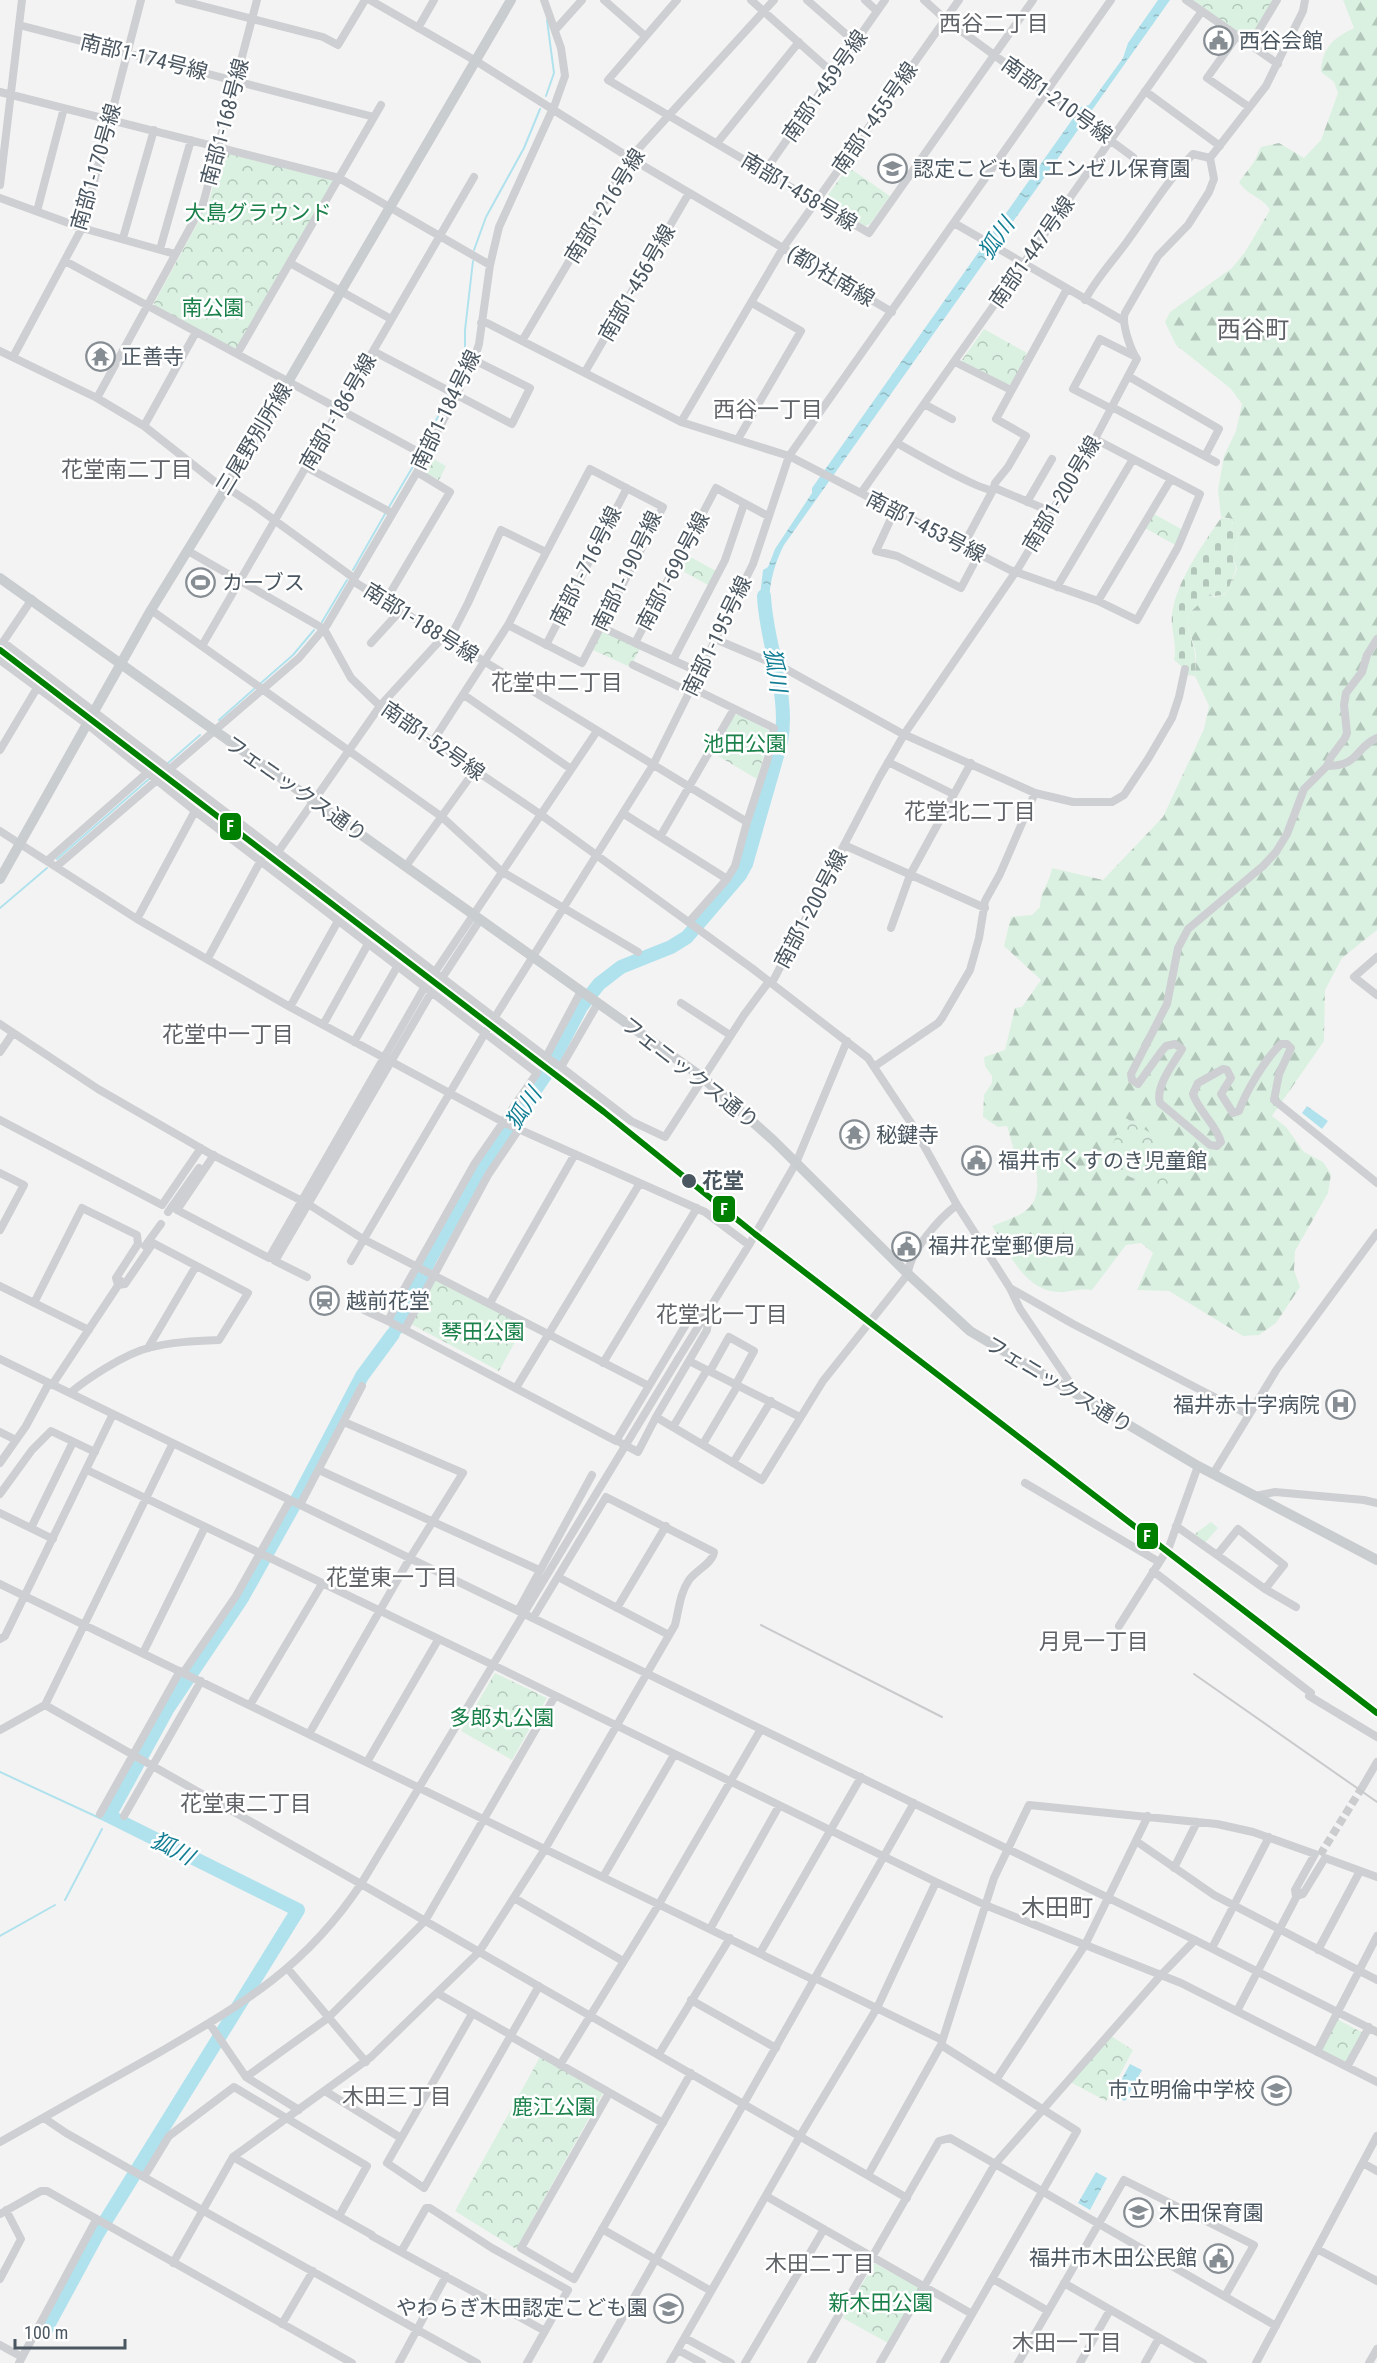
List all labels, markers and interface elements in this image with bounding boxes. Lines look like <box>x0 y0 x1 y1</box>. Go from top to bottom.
district label: 西谷二丁目 <box>939 11 1049 36</box>
public building icon: 西谷会館 <box>1202 25 1234 57</box>
street label: 南部1-459号線 <box>778 26 872 146</box>
place label: 西谷会館 <box>1239 29 1323 53</box>
street label: 南部1-174号線 <box>78 30 210 84</box>
street label: 南部1-210号線 <box>997 52 1117 148</box>
street label: 南部1-168号線 <box>196 56 254 188</box>
street label: 南部1-455号線 <box>828 58 922 178</box>
street label: 南部1-170号線 <box>66 101 126 233</box>
street label: 南部1-216号線 <box>560 144 650 268</box>
street label: 南部1-458号線 <box>737 148 861 236</box>
school or university icon: 認定こども園 エンゼル保育園 <box>876 153 908 185</box>
place label: 認定こども園 エンゼル保育園 <box>913 157 1191 181</box>
street label: 南部1-447号線 <box>985 192 1079 312</box>
park label: 大島グラウンド <box>185 201 332 225</box>
water label: 狐川 <box>974 211 1020 263</box>
street label: 南部1-456号線 <box>594 220 680 346</box>
street label: (都)社南線 <box>783 241 879 311</box>
park label: 南公園 <box>182 296 245 320</box>
district label: 西谷町 <box>1217 316 1289 344</box>
temple icon: 正善寺 <box>84 341 116 373</box>
place label: 正善寺 <box>121 345 184 369</box>
street label: 南部1-184号線 <box>407 346 485 474</box>
street label: 南部1-186号線 <box>295 349 381 475</box>
street label: 三尾野別所線 <box>211 379 297 499</box>
district label: 西谷一丁目 <box>713 397 823 422</box>
street label: 南部1-200号線 <box>1018 432 1106 556</box>
district label: 花堂南二丁目 <box>61 457 193 482</box>
street label: 南部1-453号線 <box>862 487 990 567</box>
street label: 南部1-716号線 <box>546 502 626 630</box>
street label: 南部1-190号線 <box>588 507 666 635</box>
street label: 南部1-690号線 <box>632 508 714 634</box>
sports icon: カーブス <box>185 567 217 599</box>
place label: カーブス <box>222 571 305 595</box>
street label: 南部1-195号線 <box>678 572 756 700</box>
street label: 南部1-188号線 <box>359 578 483 668</box>
water label: 狐川 <box>760 646 792 696</box>
district label: 花堂中二丁目 <box>491 670 623 695</box>
street label: 南部1-52号線 <box>377 697 489 785</box>
street label: フェニックス通り <box>221 731 371 847</box>
park label: 池田公園 <box>703 732 787 756</box>
district label: 花堂北二丁目 <box>904 799 1036 824</box>
line badge: F <box>219 812 242 841</box>
text: F <box>226 817 234 836</box>
street label: 南部1-200号線 <box>770 846 852 972</box>
street label: フェニックス通り <box>617 1012 763 1134</box>
district label: 花堂中一丁目 <box>162 1022 294 1047</box>
water label: 狐川 <box>501 1081 547 1134</box>
temple icon: 秘鍵寺 <box>839 1119 871 1151</box>
place label: 秘鍵寺 <box>876 1123 939 1147</box>
public building icon: 福井市くすのき児童館 <box>961 1145 993 1177</box>
place label: 福井市くすのき児童館 <box>998 1149 1207 1173</box>
place label: 花堂 <box>702 1169 744 1193</box>
marker: 花堂 <box>680 1172 698 1190</box>
line badge: F <box>712 1195 736 1223</box>
text: F <box>720 1200 728 1219</box>
public building icon: 福井花堂郵便局 <box>891 1230 923 1262</box>
place label: 福井花堂郵便局 <box>928 1234 1075 1258</box>
station icon: 越前花堂 <box>309 1285 341 1317</box>
place label: 越前花堂 <box>346 1289 430 1313</box>
district label: 花堂北一丁目 <box>656 1302 788 1327</box>
park label: 琴田公園 <box>441 1320 525 1344</box>
street label: フェニックス通り <box>981 1332 1137 1438</box>
hospital icon: 福井赤十字病院 <box>1325 1389 1357 1421</box>
place label: 福井赤十字病院 <box>1173 1393 1320 1417</box>
line badge: F <box>1136 1522 1159 1550</box>
text: F <box>1143 1527 1151 1546</box>
district label: 花堂東一丁目 <box>326 1565 458 1590</box>
district label: 月見一丁目 <box>1039 1629 1149 1654</box>
park label: 多郎丸公園 <box>450 1706 555 1730</box>
district label: 花堂東二丁目 <box>180 1791 312 1816</box>
water label: 狐川 <box>147 1827 200 1870</box>
district label: 木田町 <box>1021 1894 1093 1922</box>
school or university icon: 市立明倫中学校 <box>1260 2074 1292 2106</box>
place label: 市立明倫中学校 <box>1108 2078 1255 2102</box>
district label: 木田三丁目 <box>342 2084 452 2109</box>
park label: 鹿江公園 <box>512 2095 596 2119</box>
school or university icon: 木田保育園 <box>1122 2197 1154 2229</box>
place label: 木田保育園 <box>1159 2201 1264 2225</box>
public building icon: 福井市木田公民館 <box>1202 2242 1234 2274</box>
place label: 福井市木田公民館 <box>1029 2246 1197 2270</box>
district label: 木田二丁目 <box>765 2251 875 2276</box>
park label: 新木田公園 <box>829 2291 934 2315</box>
school or university icon: やわらぎ木田認定こども園 <box>653 2292 685 2324</box>
place label: やわらぎ木田認定こども園 <box>396 2296 648 2320</box>
scale bar <box>15 2312 124 2350</box>
text: 100 m <box>24 2322 68 2343</box>
district label: 木田一丁目 <box>1012 2330 1122 2355</box>

